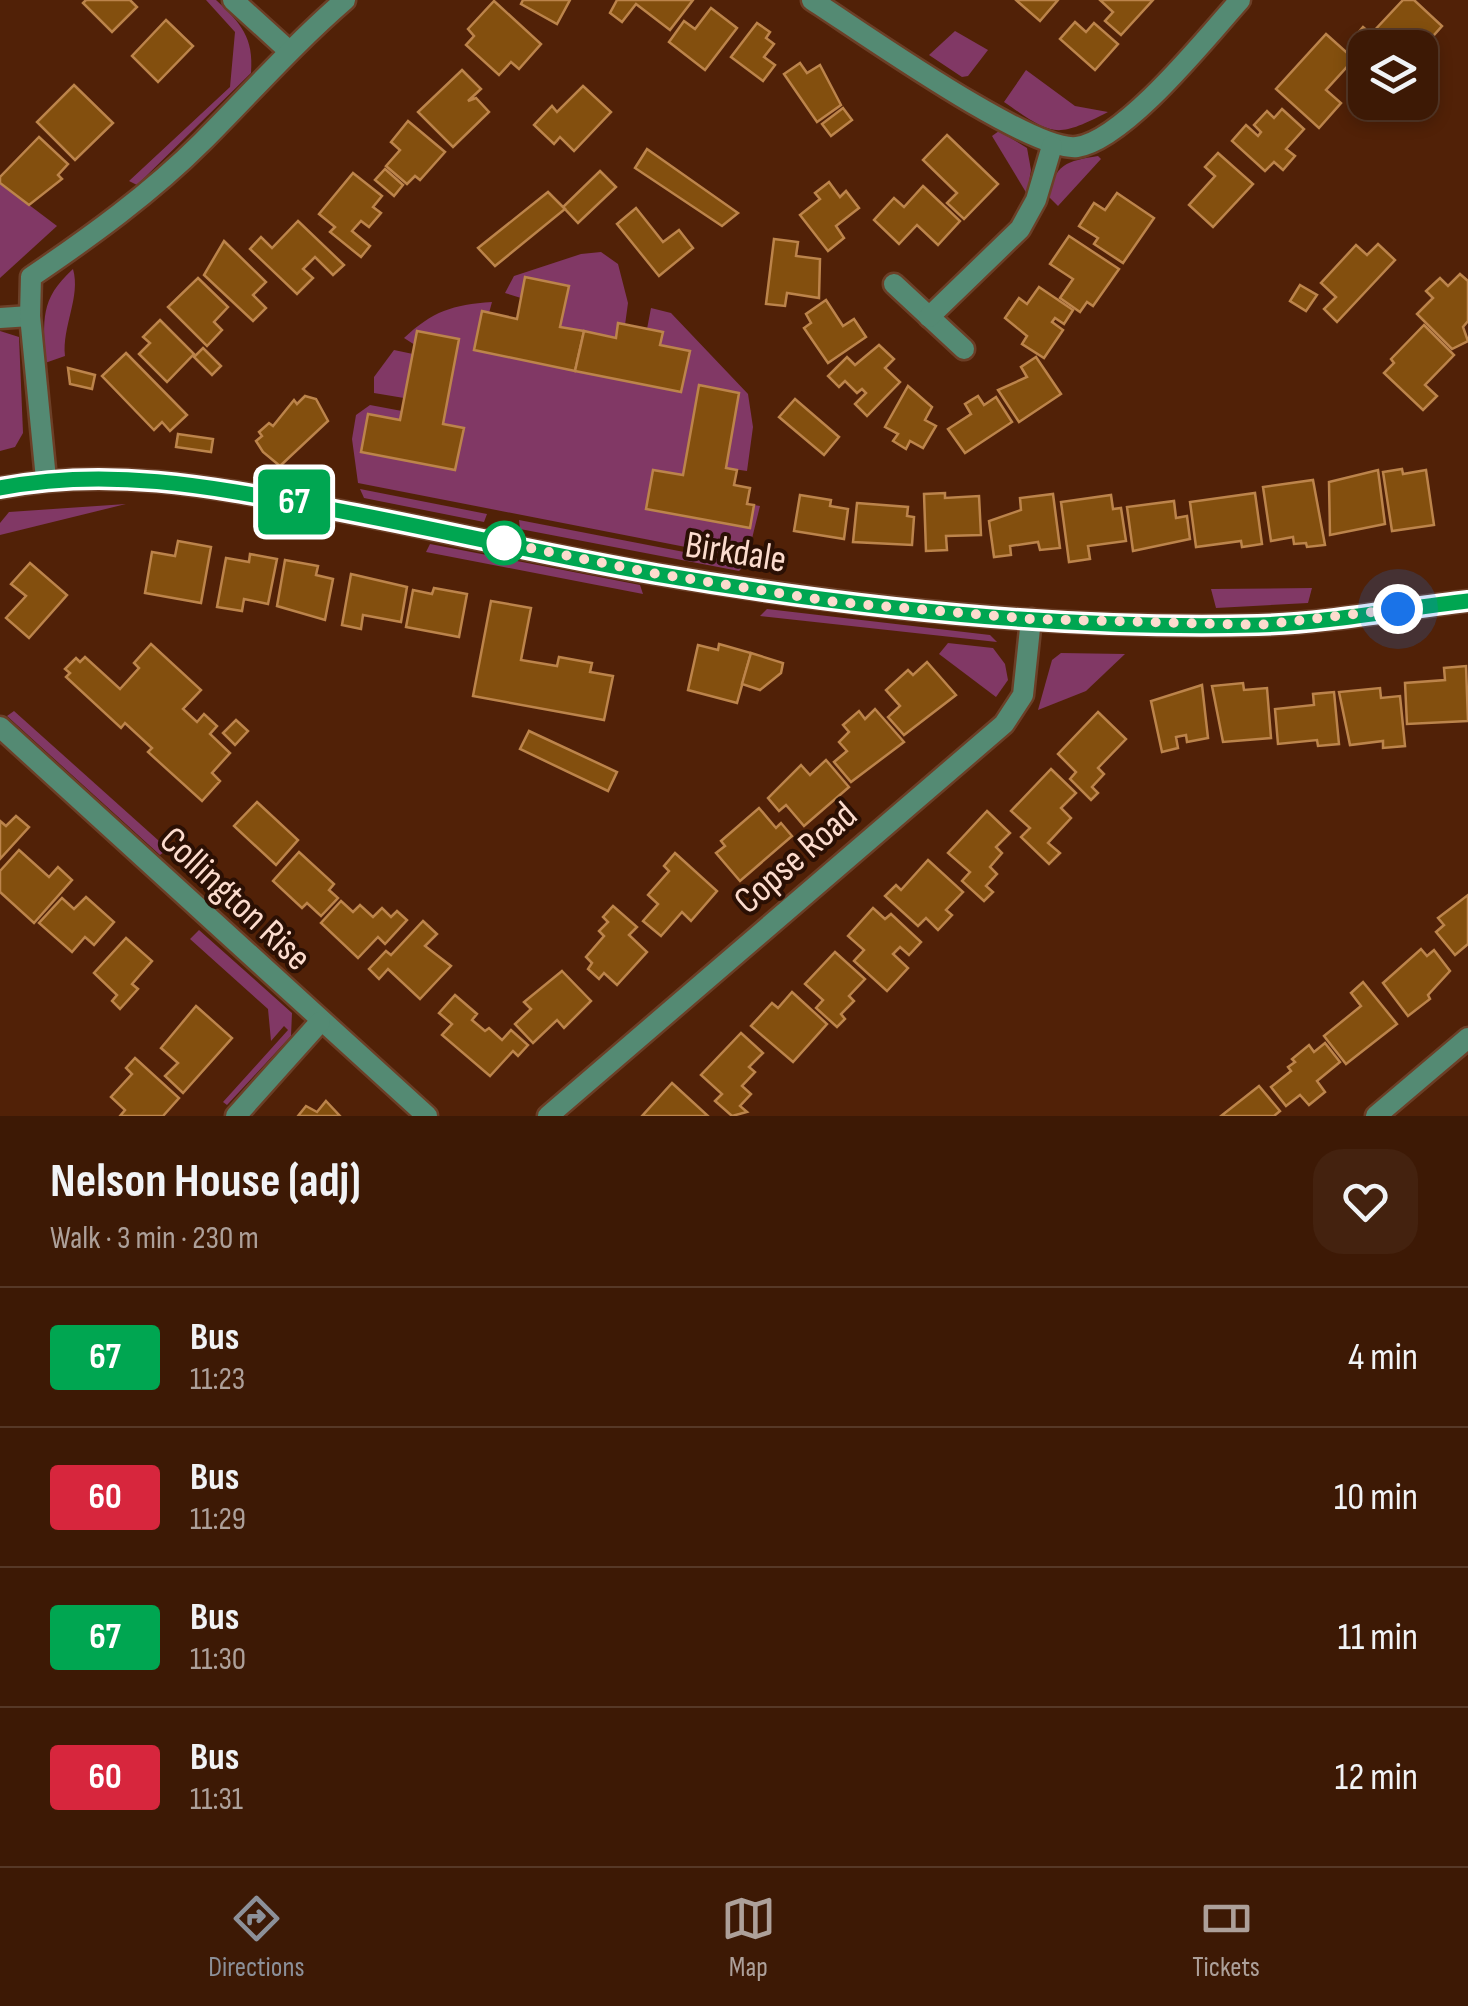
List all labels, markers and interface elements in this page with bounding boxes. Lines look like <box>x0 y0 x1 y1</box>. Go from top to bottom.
map controls <box>1348 30 1438 120</box>
button: layers <box>1348 30 1438 120</box>
line badge: 67 <box>249 470 339 534</box>
text: 67 <box>278 481 310 524</box>
unlabelled marker <box>483 522 525 564</box>
street label: Birkdale <box>682 522 789 583</box>
your location <box>1373 584 1423 634</box>
street label: Copse Road <box>725 793 867 924</box>
street label: Collington Rise <box>150 818 320 980</box>
button: heart <box>1313 1149 1418 1254</box>
text: Nelson House (adj) <box>50 1153 361 1210</box>
text: Walk · 3 min · 230 m <box>50 1219 259 1258</box>
text: Bus <box>190 1315 239 1360</box>
text: 4 min <box>1348 1335 1418 1380</box>
text: 67 <box>89 1336 121 1379</box>
text: 11:23 <box>190 1360 245 1399</box>
text: Bus <box>190 1455 239 1500</box>
text: 10 min <box>1334 1475 1418 1520</box>
text: 60 <box>88 1476 122 1519</box>
text: 11:29 <box>190 1500 246 1539</box>
text: Bus <box>190 1595 239 1640</box>
text: 11 min <box>1338 1615 1418 1660</box>
text: 67 <box>89 1616 121 1659</box>
text: 11:30 <box>190 1640 246 1679</box>
text: Bus <box>190 1735 239 1780</box>
text: 12 min <box>1335 1755 1418 1800</box>
text: 60 <box>88 1756 122 1799</box>
text: 11:31 <box>190 1780 243 1819</box>
tab: Directions <box>208 1891 304 1984</box>
tab: Map <box>721 1891 776 1984</box>
tab: Tickets <box>1192 1891 1260 1984</box>

